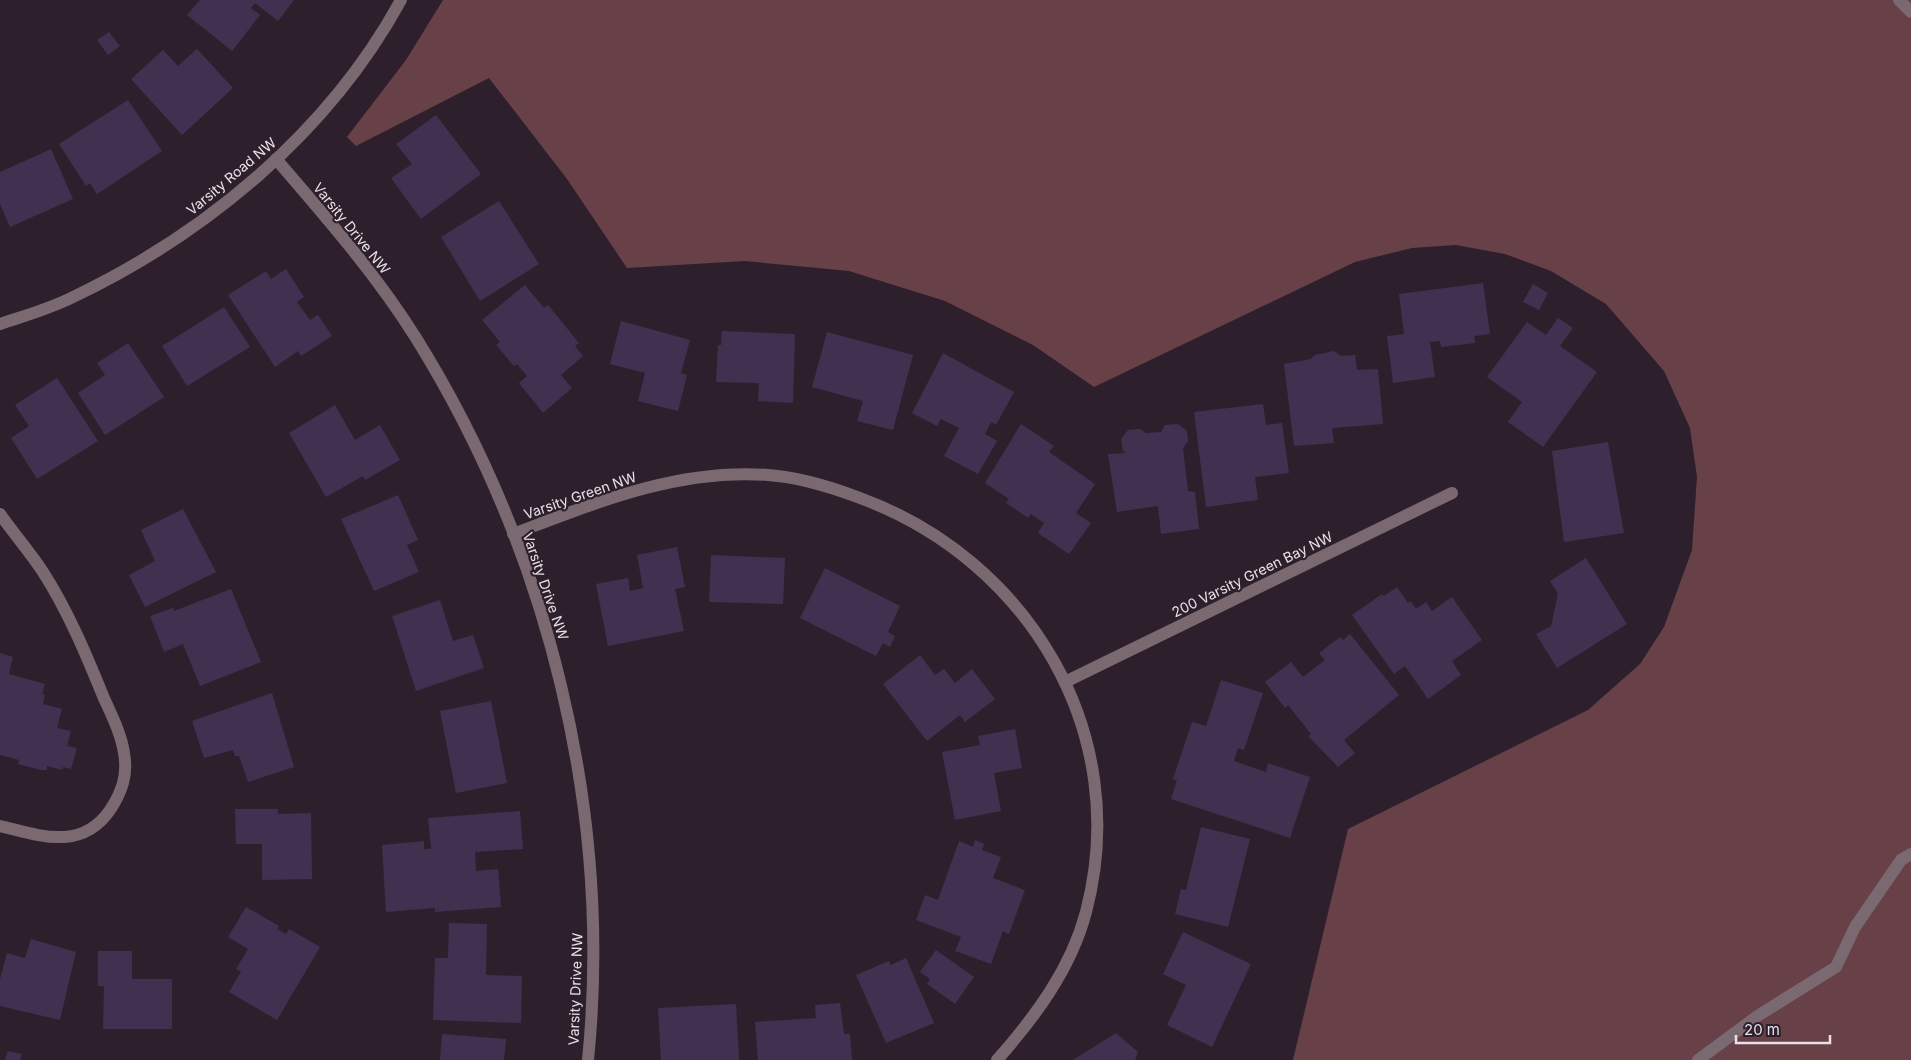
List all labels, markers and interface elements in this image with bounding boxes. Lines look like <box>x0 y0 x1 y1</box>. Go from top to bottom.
street label: Varsity Road NW <box>183 134 279 218</box>
street label: Varsity Drive NW <box>310 179 394 277</box>
street label: Varsity Green NW <box>521 468 639 522</box>
street label: 200 Varsity Green Bay NW <box>1169 528 1335 620</box>
street label: Varsity Drive NW <box>520 530 572 642</box>
street label: Varsity Drive NW <box>565 932 585 1046</box>
scale bar <box>1736 1012 1830 1044</box>
text: 20 m <box>1744 1020 1780 1039</box>

